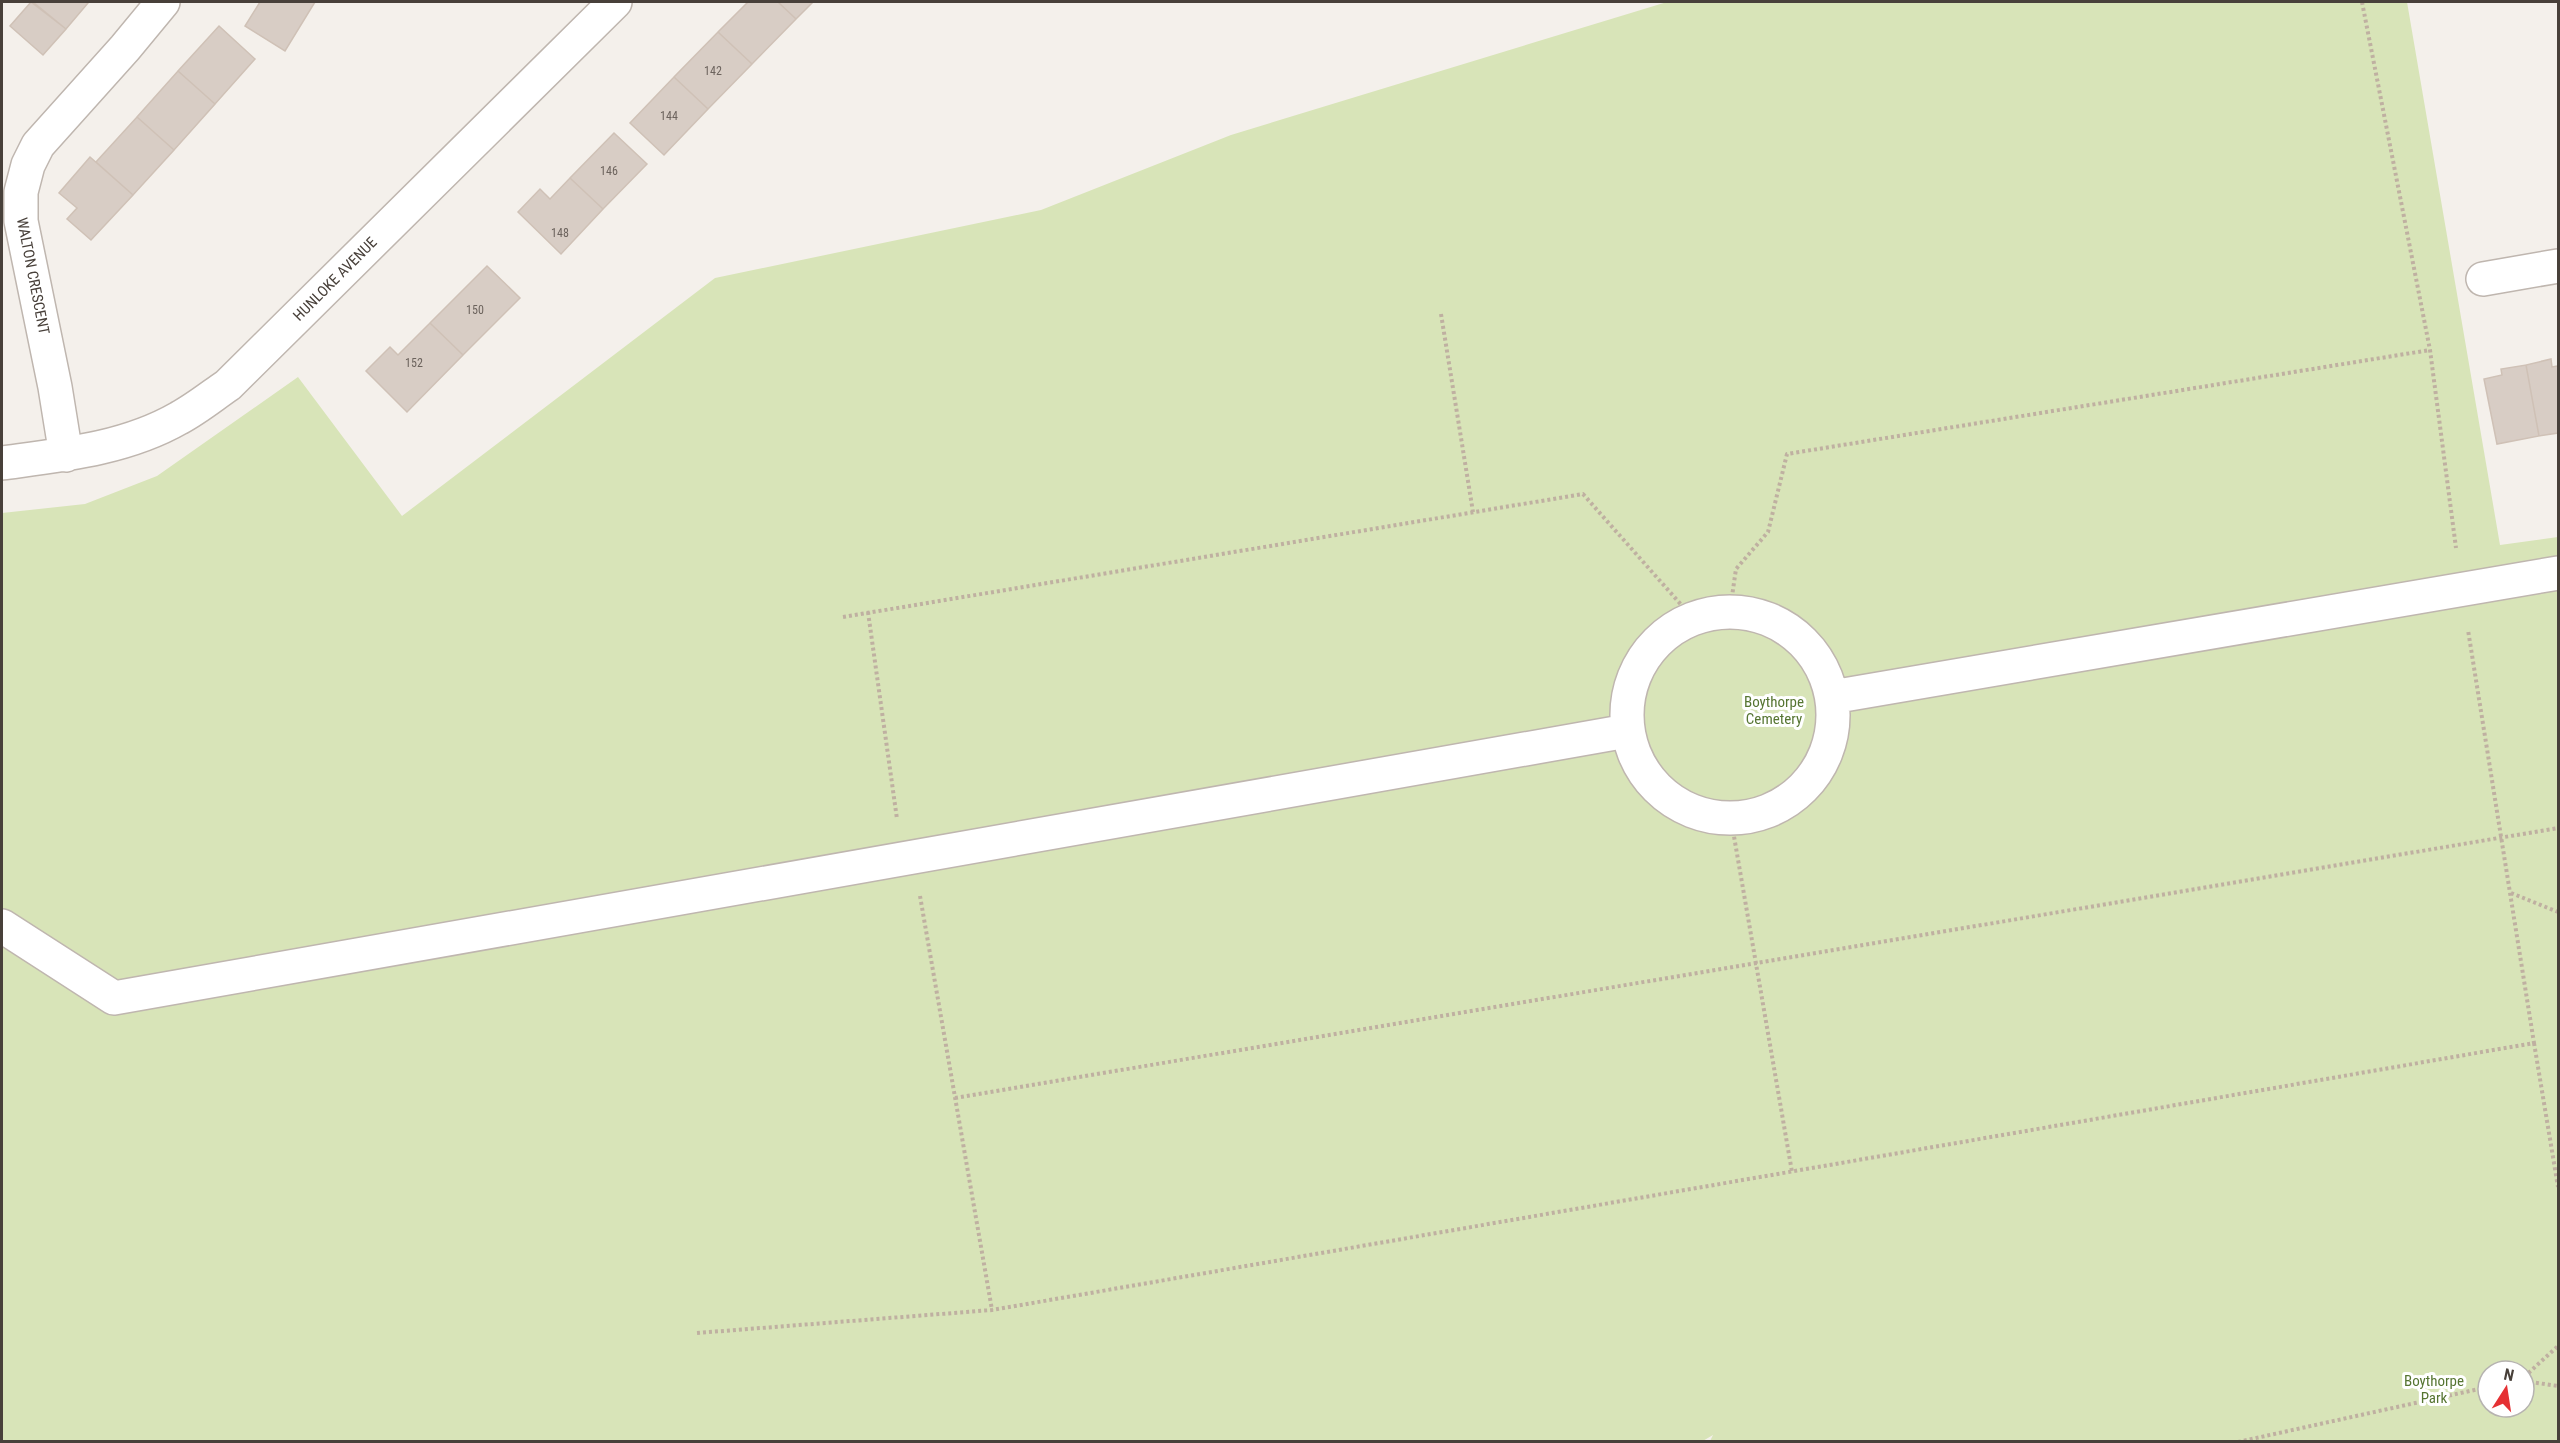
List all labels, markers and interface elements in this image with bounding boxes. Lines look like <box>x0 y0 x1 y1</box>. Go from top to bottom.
house number: 142 <box>704 64 722 78</box>
house number: 144 <box>660 109 678 123</box>
house number: 146 <box>600 164 618 178</box>
street label: WALTON CRESCENT <box>13 216 53 336</box>
house number: 148 <box>551 226 569 240</box>
street label: HUNLOKE AVENUE <box>289 233 381 325</box>
house number: 150 <box>466 303 484 317</box>
house number: 152 <box>405 356 423 370</box>
park label: Boythorpe Cemetery <box>1744 693 1804 728</box>
north arrow <box>2476 1359 2536 1419</box>
text: N <box>2502 1365 2516 1385</box>
park label: Boythorpe Park <box>2404 1372 2464 1407</box>

